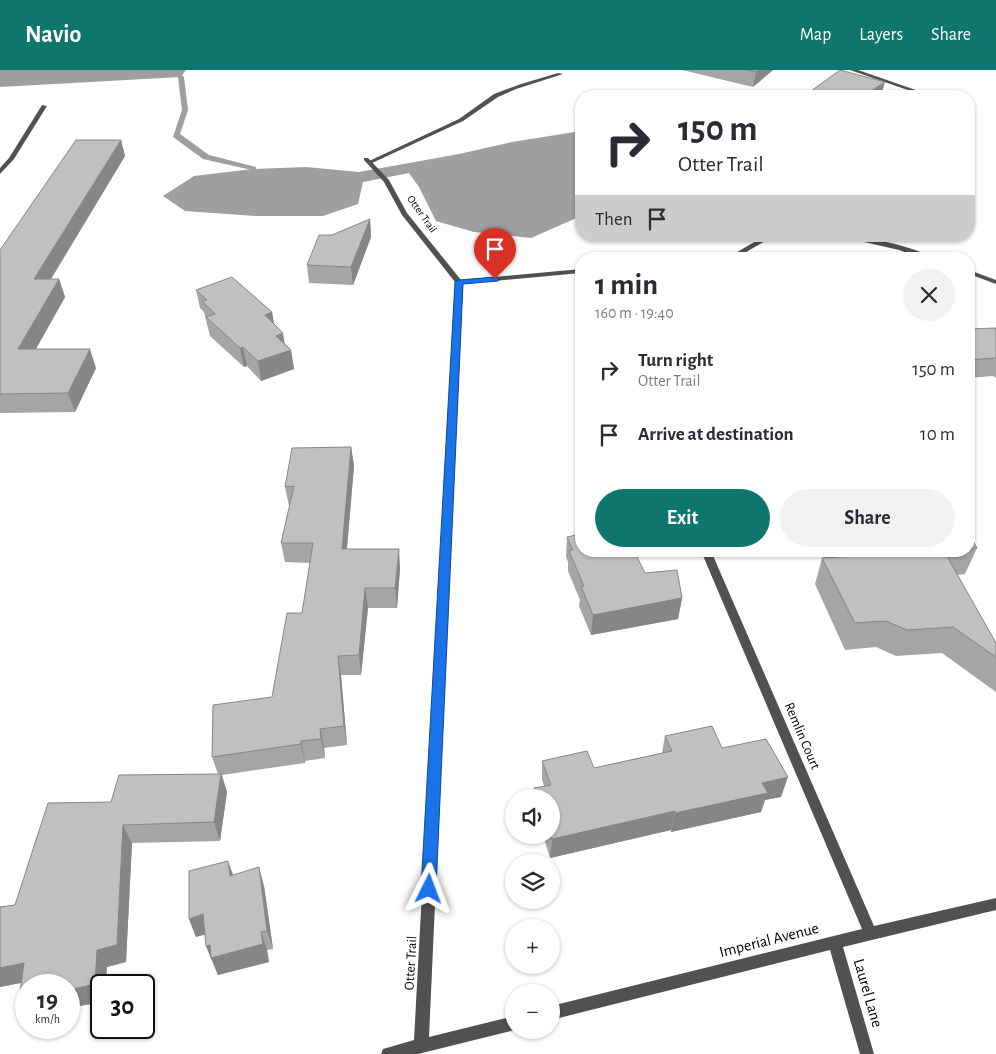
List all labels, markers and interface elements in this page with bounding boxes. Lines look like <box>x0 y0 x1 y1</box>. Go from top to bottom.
text: Navio <box>25 23 81 47</box>
text: Map <box>800 26 831 44</box>
text: Layers <box>859 26 903 44</box>
text: Share <box>931 26 971 44</box>
icon: right <box>595 110 660 175</box>
text: 150 m <box>678 112 758 147</box>
text: Otter Trail <box>678 153 764 175</box>
street label: Otter Trail <box>405 193 439 235</box>
icon: arrive <box>643 205 671 233</box>
text: Then <box>595 210 633 229</box>
pin <box>474 228 516 279</box>
icon: arrive <box>481 235 509 263</box>
button: close <box>903 269 955 321</box>
text: 1 min <box>595 270 658 300</box>
text: 160 m · 19:40 <box>595 305 674 321</box>
text: Turn right <box>638 351 713 370</box>
icon: right <box>595 356 623 384</box>
text: 150 m <box>912 360 955 379</box>
text: Otter Trail <box>638 373 700 389</box>
icon: arrive <box>595 421 623 449</box>
text: Arrive at destination <box>638 425 794 444</box>
text: 10 m <box>920 425 955 444</box>
button: Exit <box>595 489 770 547</box>
button: Share <box>780 489 955 547</box>
street label: Remlin Court <box>782 701 823 772</box>
map controls <box>505 789 560 1039</box>
button: sound <box>505 789 560 844</box>
button: layers <box>505 854 560 909</box>
position arrow <box>402 862 454 914</box>
button: + <box>505 919 560 974</box>
street label: Imperial Avenue <box>718 920 820 960</box>
street label: Otter Trail <box>403 935 419 991</box>
street label: Laurel Lane <box>851 957 885 1029</box>
speed limit sign: 30 <box>90 974 155 1039</box>
button: − <box>505 984 560 1039</box>
text: 19 <box>37 988 58 1013</box>
text: km/h <box>35 1013 60 1025</box>

